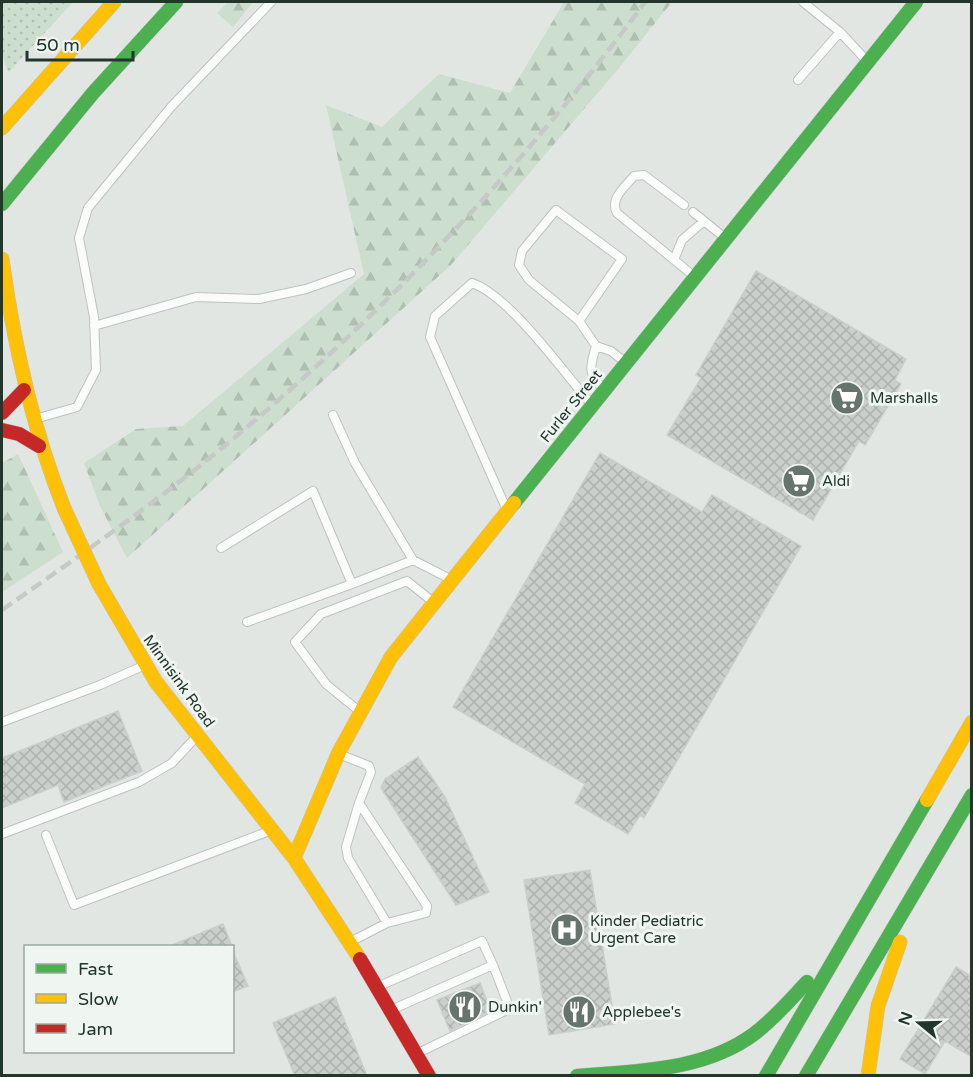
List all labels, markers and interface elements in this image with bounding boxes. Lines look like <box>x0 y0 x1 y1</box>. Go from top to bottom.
scale bar <box>27 24 134 62</box>
text: 50 m <box>36 34 80 56</box>
street label: Furler Street <box>536 366 606 446</box>
supermarket icon: Marshalls <box>829 380 865 416</box>
place label: Marshalls <box>870 389 938 407</box>
supermarket icon: Aldi <box>781 463 817 499</box>
place label: Aldi <box>822 472 850 490</box>
street label: Minnisink Road <box>139 631 219 731</box>
hospital icon: Kinder Pediatric Urgent Care <box>549 912 585 948</box>
place label: Kinder Pediatric Urgent Care <box>590 912 704 947</box>
legend <box>24 945 234 1053</box>
text: Fast <box>78 958 113 980</box>
text: Slow <box>78 988 119 1010</box>
restaurant icon: Dunkin' <box>447 989 483 1025</box>
north arrow <box>889 993 949 1053</box>
restaurant icon: Applebee's <box>561 994 597 1030</box>
place label: Dunkin' <box>488 998 542 1016</box>
place label: Applebee's <box>602 1003 681 1021</box>
text: N <box>894 1009 917 1028</box>
text: Jam <box>78 1018 113 1040</box>

